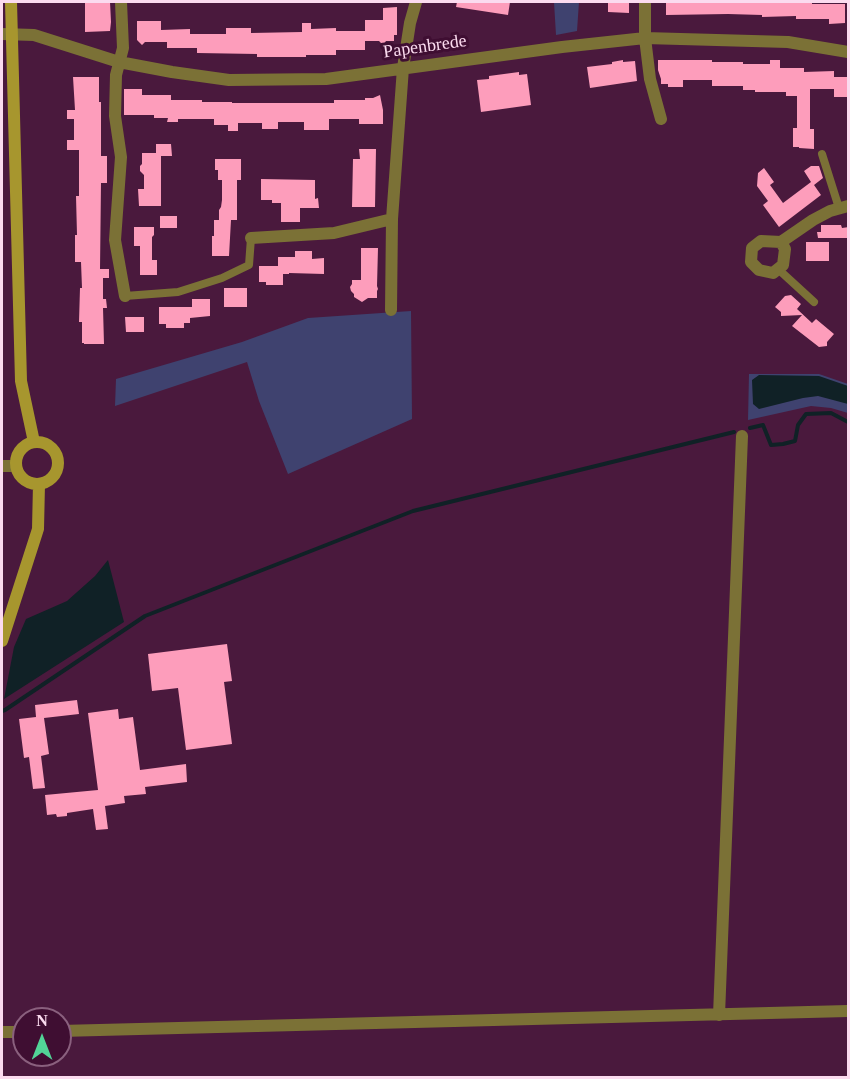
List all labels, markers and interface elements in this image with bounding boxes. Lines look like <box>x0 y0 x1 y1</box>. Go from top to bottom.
street label: Papenbrede <box>382 30 468 64</box>
north arrow <box>12 1007 72 1067</box>
text: N <box>36 1012 48 1029</box>

